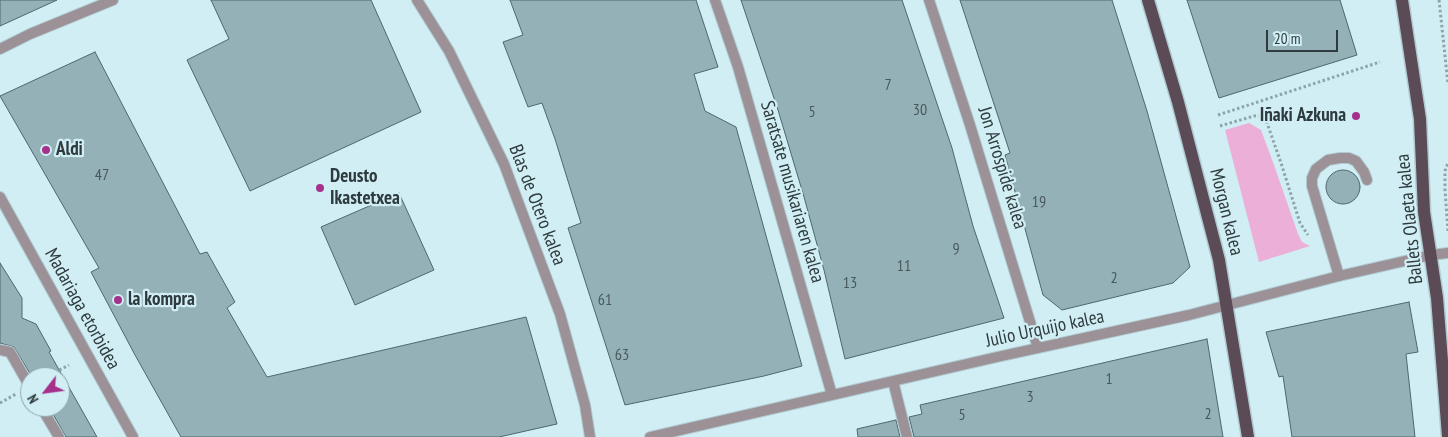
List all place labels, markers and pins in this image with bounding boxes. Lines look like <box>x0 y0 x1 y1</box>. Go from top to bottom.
place label: Iñaki Azkuna <box>1260 105 1346 127</box>
marker: Iñaki Azkuna <box>1350 110 1362 122</box>
place label: Aldi <box>56 139 83 161</box>
marker: Aldi <box>40 144 52 156</box>
place label: Deusto Ikastetxea <box>330 166 400 210</box>
marker: Deusto Ikastetxea <box>314 182 326 194</box>
place label: la kompra <box>128 289 195 311</box>
marker: la kompra <box>112 294 124 306</box>

